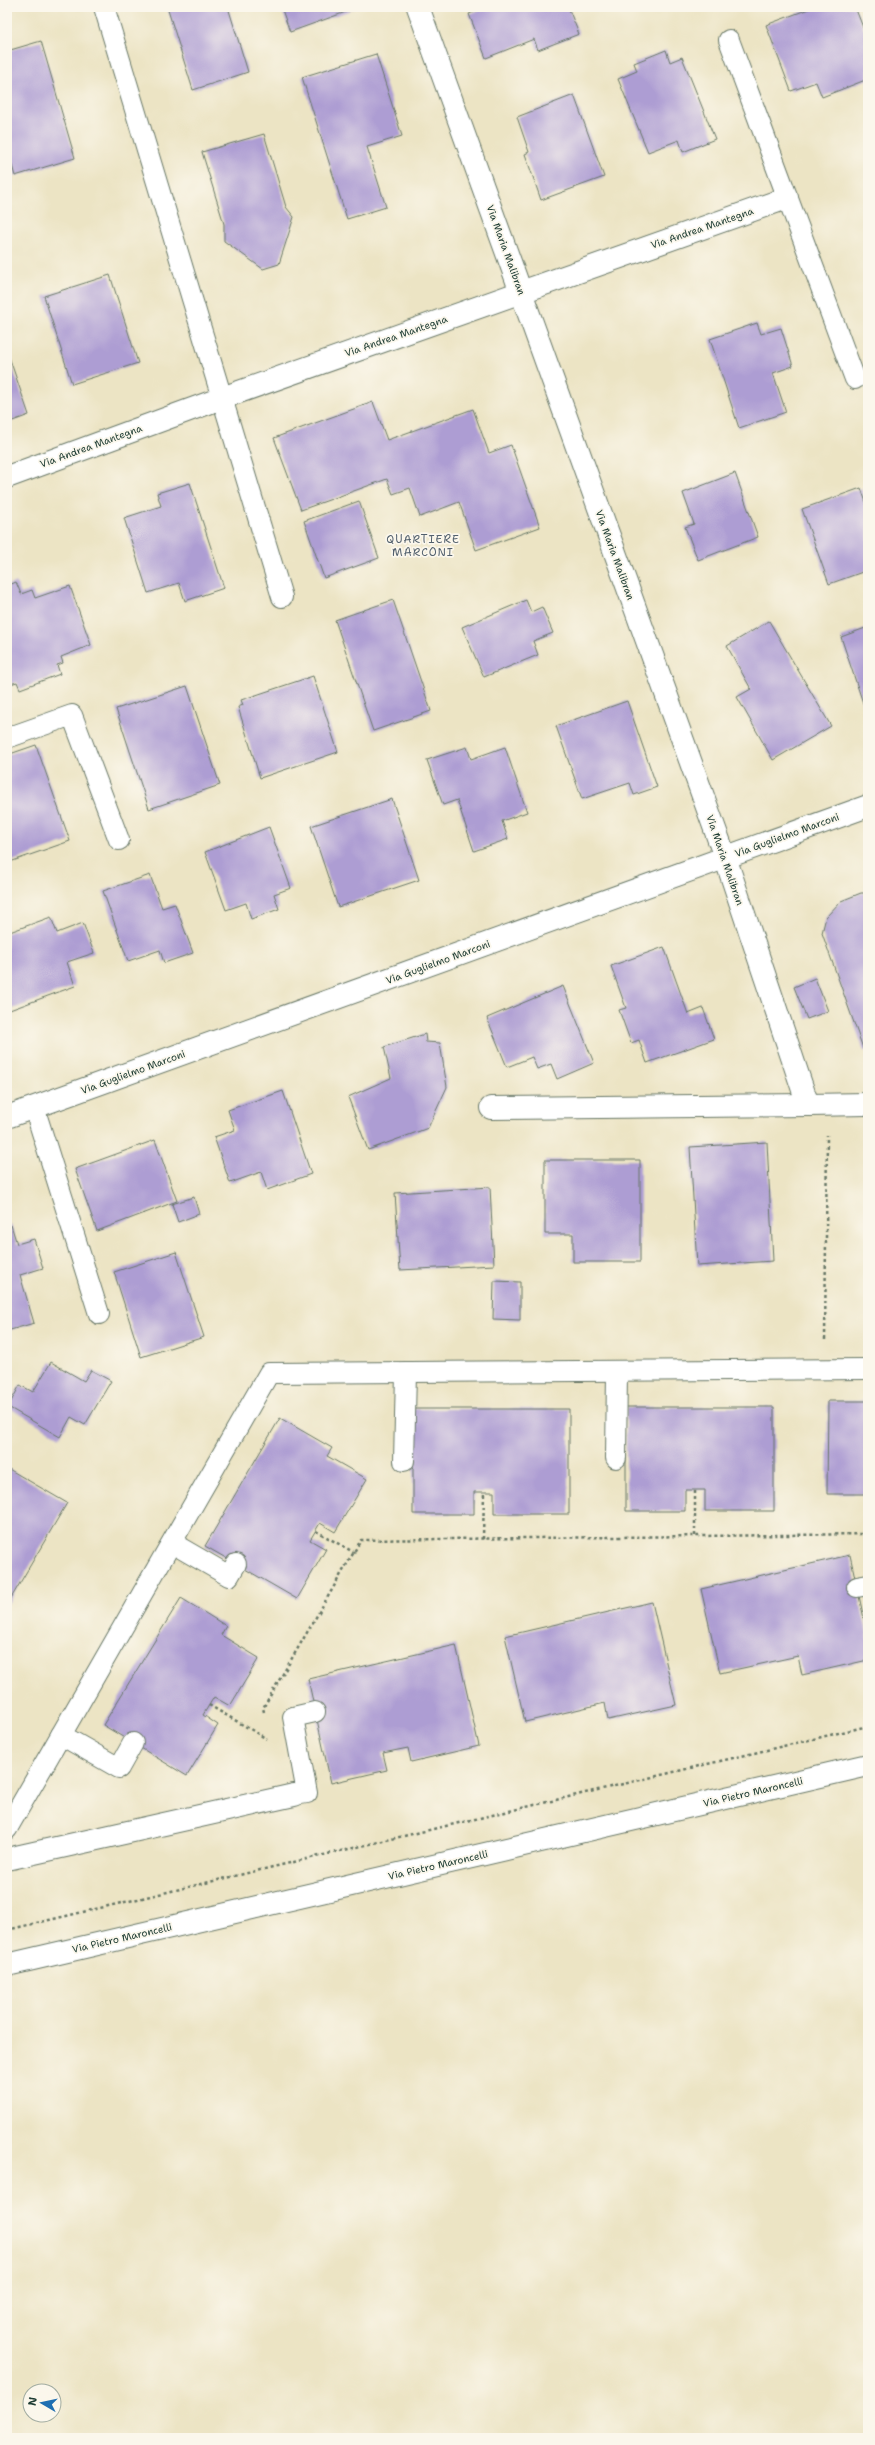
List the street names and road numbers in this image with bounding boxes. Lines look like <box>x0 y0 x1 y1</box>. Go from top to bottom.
street label: Via Maria Malibran <box>484 203 528 297</box>
street label: Via Andrea Mantegna <box>649 204 756 252</box>
street label: Via Andrea Mantegna <box>343 312 450 360</box>
street label: Via Andrea Mantegna <box>38 421 145 471</box>
street label: Via Maria Malibran <box>593 508 637 602</box>
street label: Via Guglielmo Marconi <box>733 810 841 860</box>
street label: Via Maria Malibran <box>703 813 747 907</box>
street label: Via Guglielmo Marconi <box>384 937 492 987</box>
street label: Via Guglielmo Marconi <box>79 1047 187 1097</box>
street label: Via Pietro Maroncelli <box>702 1774 804 1810</box>
street label: Via Pietro Maroncelli <box>387 1847 489 1883</box>
street label: Via Pietro Maroncelli <box>71 1920 173 1956</box>

